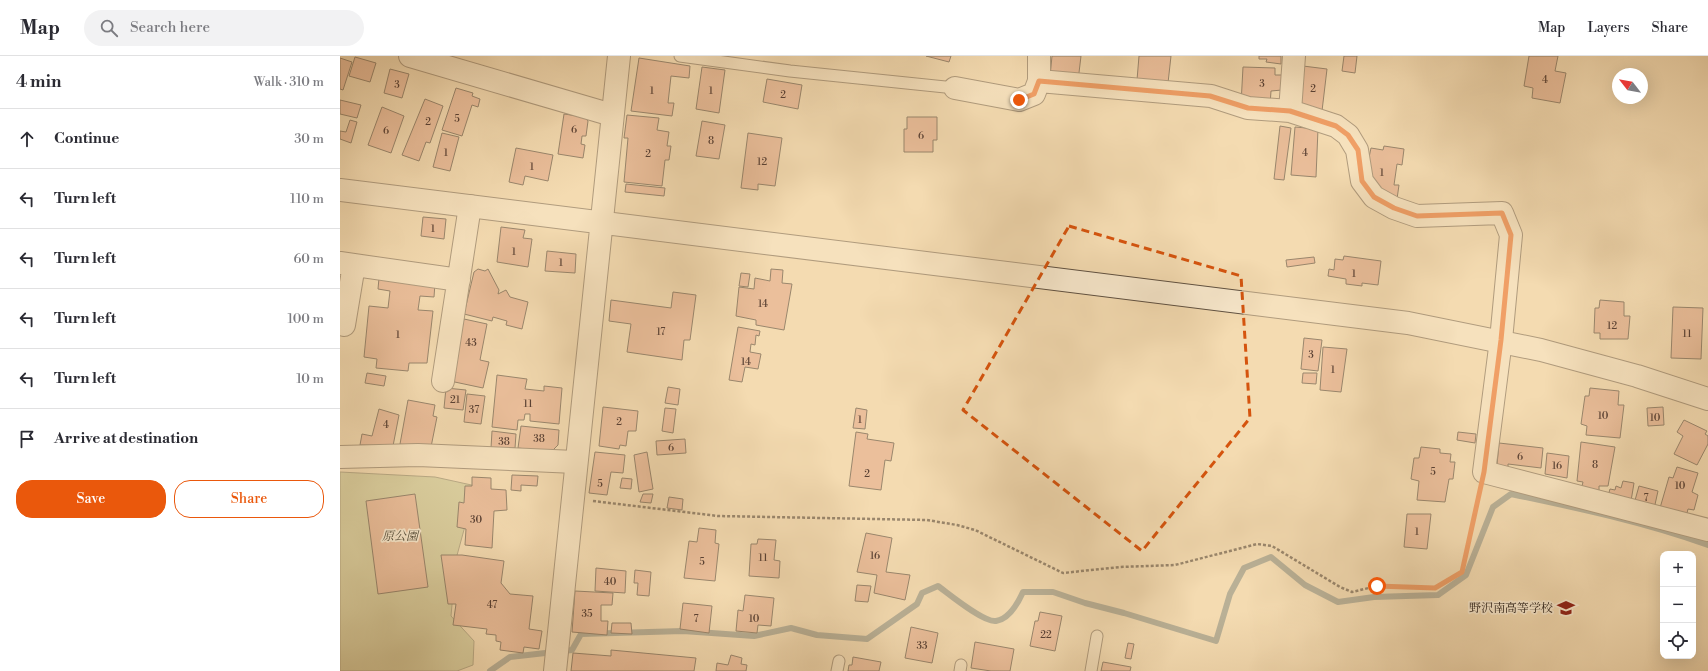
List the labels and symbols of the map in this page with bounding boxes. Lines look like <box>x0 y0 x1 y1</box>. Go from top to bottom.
north arrow <box>1612 68 1648 104</box>
house number: 4 <box>1542 74 1548 86</box>
house number: 3 <box>1259 78 1265 90</box>
house number: 3 <box>394 79 400 91</box>
house number: 2 <box>1310 83 1316 95</box>
house number: 1 <box>650 85 655 97</box>
house number: 1 <box>709 85 714 97</box>
house number: 2 <box>780 89 786 101</box>
route end <box>1010 91 1028 109</box>
house number: 5 <box>454 113 460 125</box>
house number: 2 <box>425 116 431 128</box>
house number: 6 <box>571 124 577 136</box>
house number: 6 <box>383 125 389 137</box>
house number: 6 <box>918 130 924 142</box>
house number: 8 <box>708 135 714 147</box>
house number: 1 <box>444 147 449 159</box>
house number: 4 <box>1302 147 1308 159</box>
house number: 2 <box>645 148 651 160</box>
house number: 12 <box>757 156 767 168</box>
house number: 1 <box>530 161 535 173</box>
house number: 1 <box>1380 167 1385 179</box>
house number: 1 <box>431 223 436 235</box>
house number: 1 <box>512 246 517 258</box>
house number: 1 <box>559 257 564 269</box>
house number: 1 <box>1352 268 1357 280</box>
house number: 14 <box>758 298 768 310</box>
house number: 12 <box>1607 320 1617 332</box>
house number: 17 <box>657 326 665 338</box>
house number: 11 <box>1683 328 1692 340</box>
house number: 1 <box>396 329 401 341</box>
house number: 43 <box>465 337 477 349</box>
house number: 3 <box>1308 349 1314 361</box>
house number: 14 <box>741 356 751 368</box>
house number: 1 <box>1331 364 1336 376</box>
house number: 21 <box>450 394 461 406</box>
house number: 11 <box>524 398 533 410</box>
house number: 37 <box>469 404 479 416</box>
house number: 10 <box>1598 410 1609 422</box>
house number: 10 <box>1650 412 1661 424</box>
house number: 1 <box>858 414 863 426</box>
house number: 2 <box>616 416 622 428</box>
house number: 4 <box>383 419 389 431</box>
house number: 38 <box>533 433 545 445</box>
house number: 38 <box>498 436 510 448</box>
house number: 6 <box>668 442 674 454</box>
house number: 6 <box>1517 451 1523 463</box>
house number: 8 <box>1592 459 1598 471</box>
house number: 16 <box>1552 460 1562 472</box>
house number: 5 <box>1430 466 1436 478</box>
house number: 2 <box>864 468 870 480</box>
house number: 5 <box>597 478 603 490</box>
house number: 10 <box>1675 480 1686 492</box>
house number: 7 <box>1643 492 1649 504</box>
house number: 30 <box>470 514 482 526</box>
house number: 1 <box>1415 526 1420 538</box>
park label: 原公園 <box>382 529 420 544</box>
house number: 16 <box>870 550 880 562</box>
house number: 11 <box>759 552 768 564</box>
house number: 5 <box>699 556 705 568</box>
house number: 40 <box>604 576 617 588</box>
route start <box>1368 577 1386 595</box>
school or university icon: 野沢南高等学校 <box>1556 598 1576 618</box>
house number: 47 <box>487 599 497 611</box>
place label: 野沢南高等学校 <box>1469 601 1553 616</box>
house number: 35 <box>581 608 593 620</box>
house number: 7 <box>693 613 699 625</box>
house number: 10 <box>749 613 760 625</box>
house number: 22 <box>1040 629 1052 641</box>
house number: 33 <box>916 640 928 652</box>

